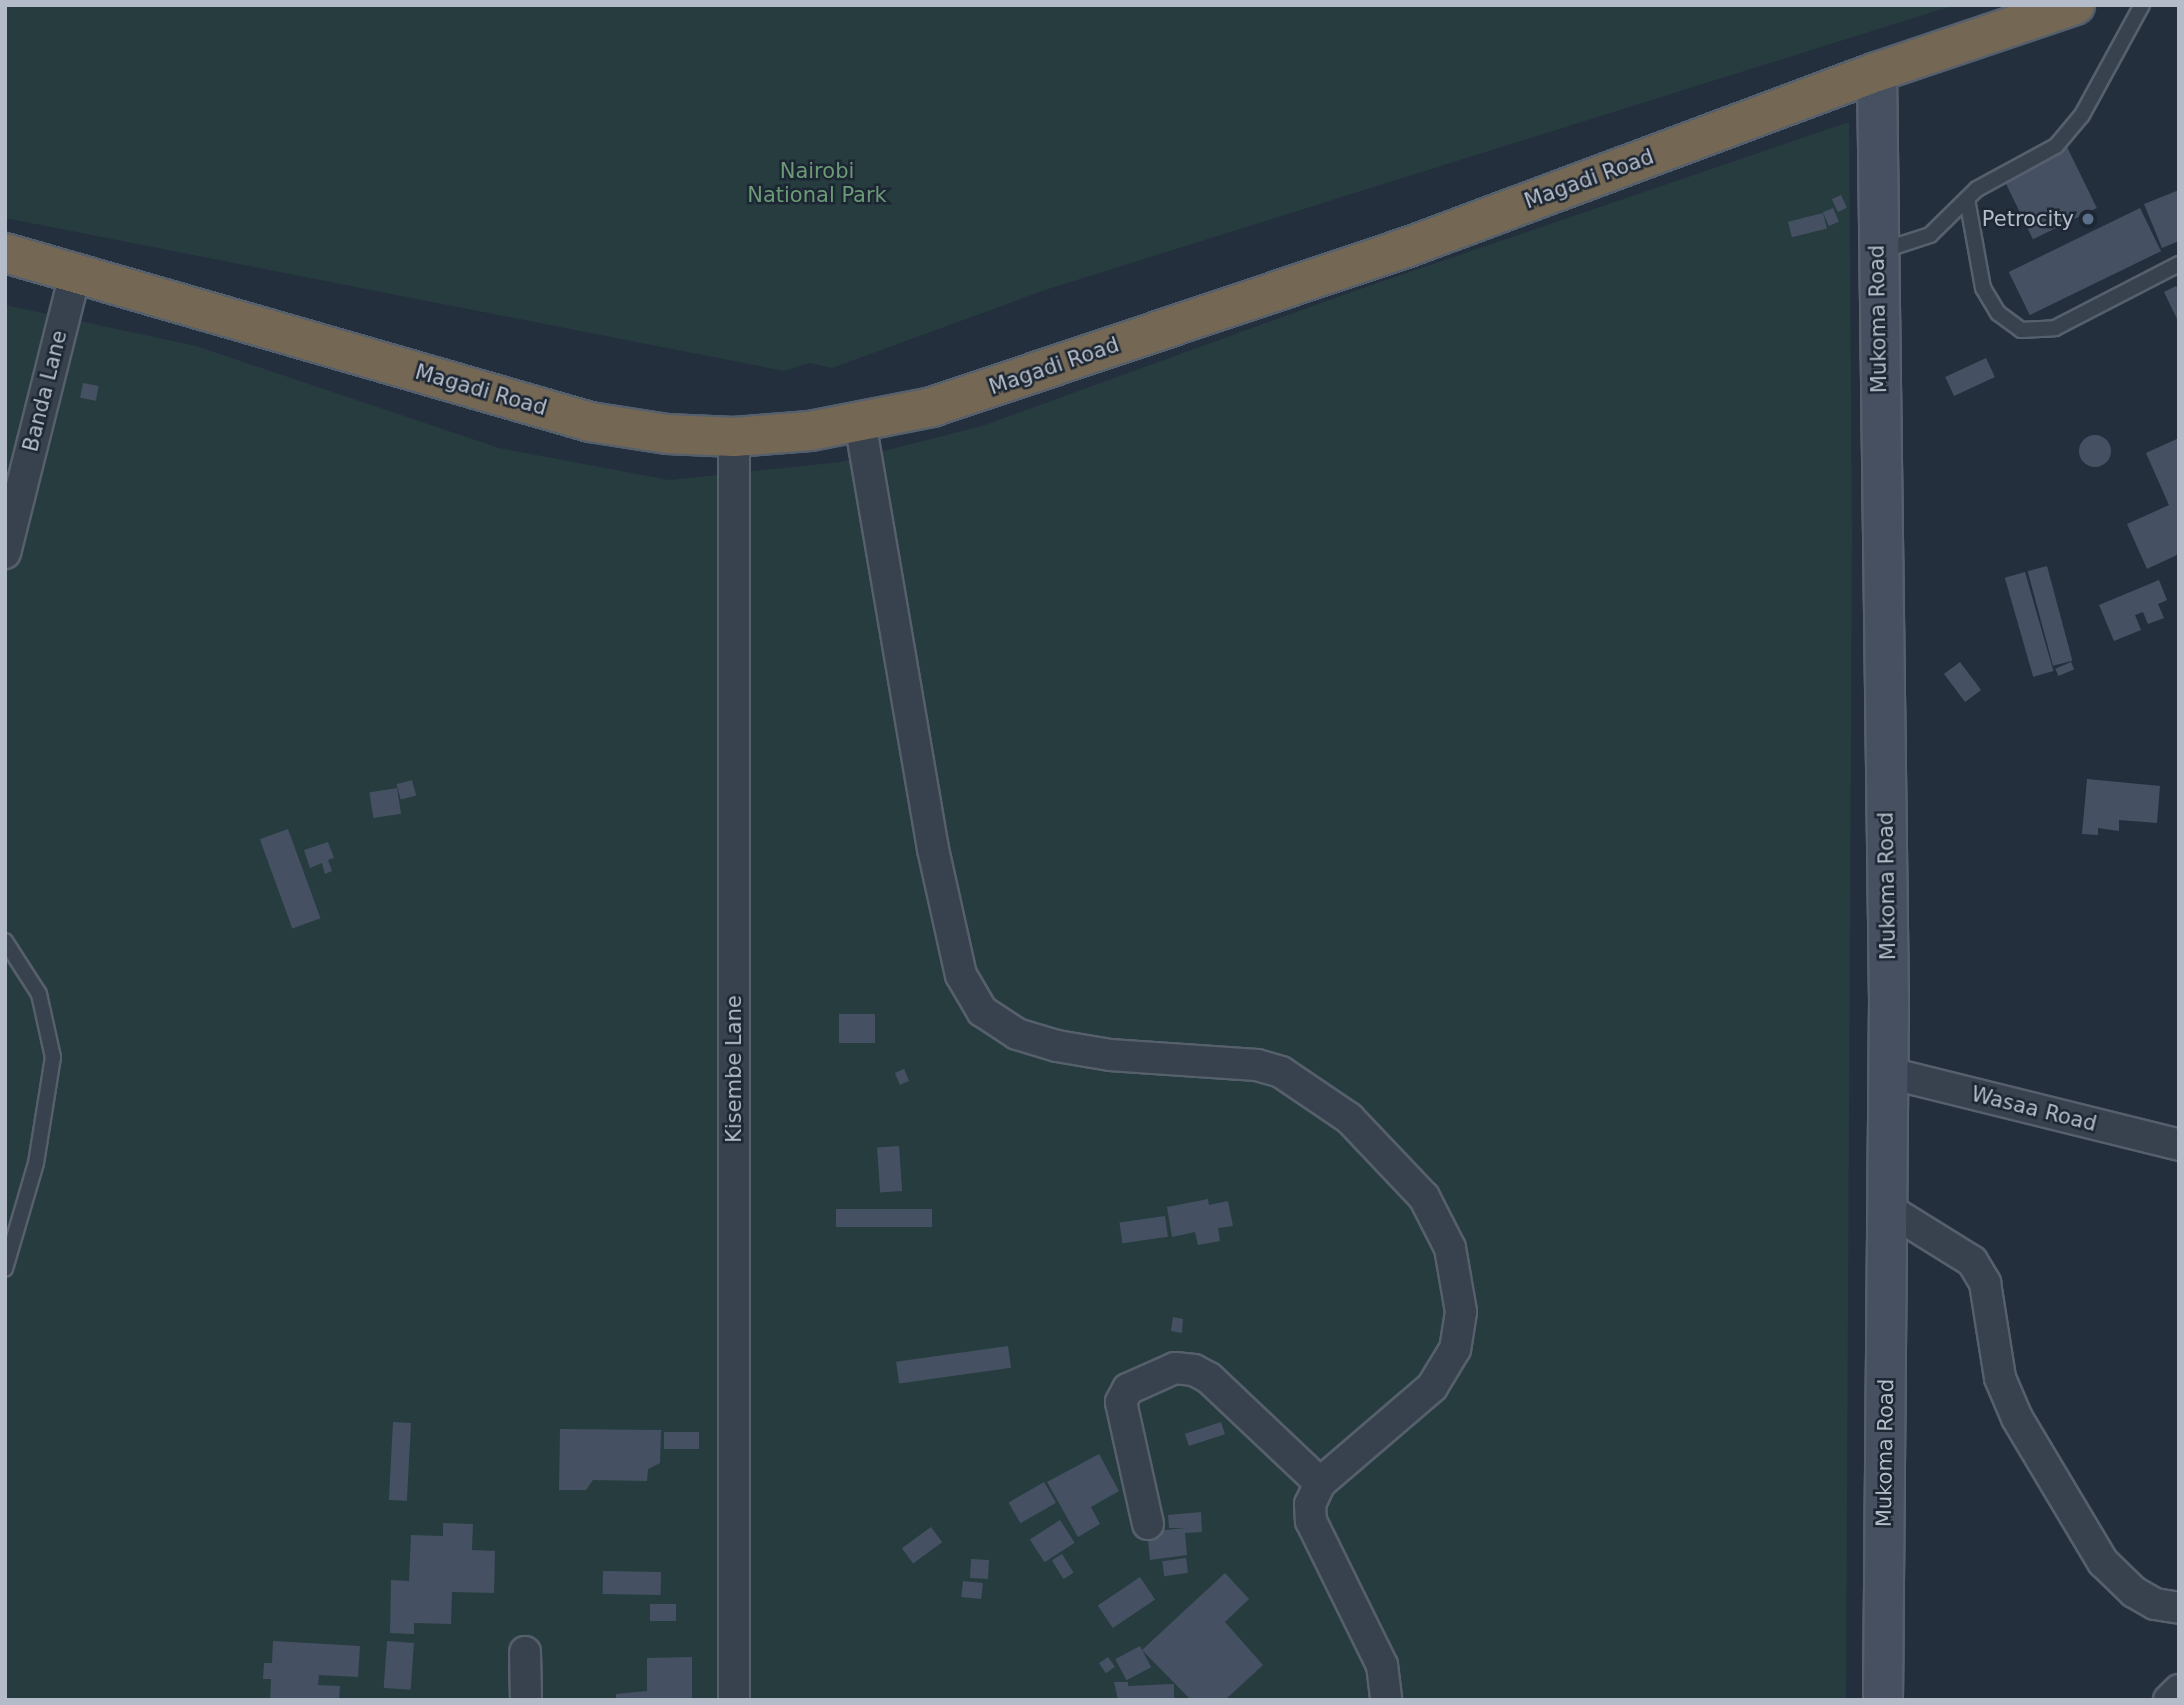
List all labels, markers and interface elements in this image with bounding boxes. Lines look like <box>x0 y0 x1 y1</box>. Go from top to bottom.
street label: Magadi Road <box>1521 144 1657 214</box>
park label: Nairobi National Park <box>747 158 887 208</box>
place label: Petrocity <box>1982 206 2074 232</box>
marker: Petrocity <box>2080 211 2096 227</box>
street label: Mukoma Road <box>1864 245 1892 393</box>
street label: Banda Lane <box>18 328 72 454</box>
street label: Magadi Road <box>986 332 1122 400</box>
street label: Magadi Road <box>412 359 550 421</box>
street label: Mukoma Road <box>1873 812 1901 960</box>
street label: Kisembe Lane <box>721 995 747 1143</box>
street label: Wasaa Road <box>1969 1081 2099 1137</box>
street label: Mukoma Road <box>1871 1379 1899 1527</box>

